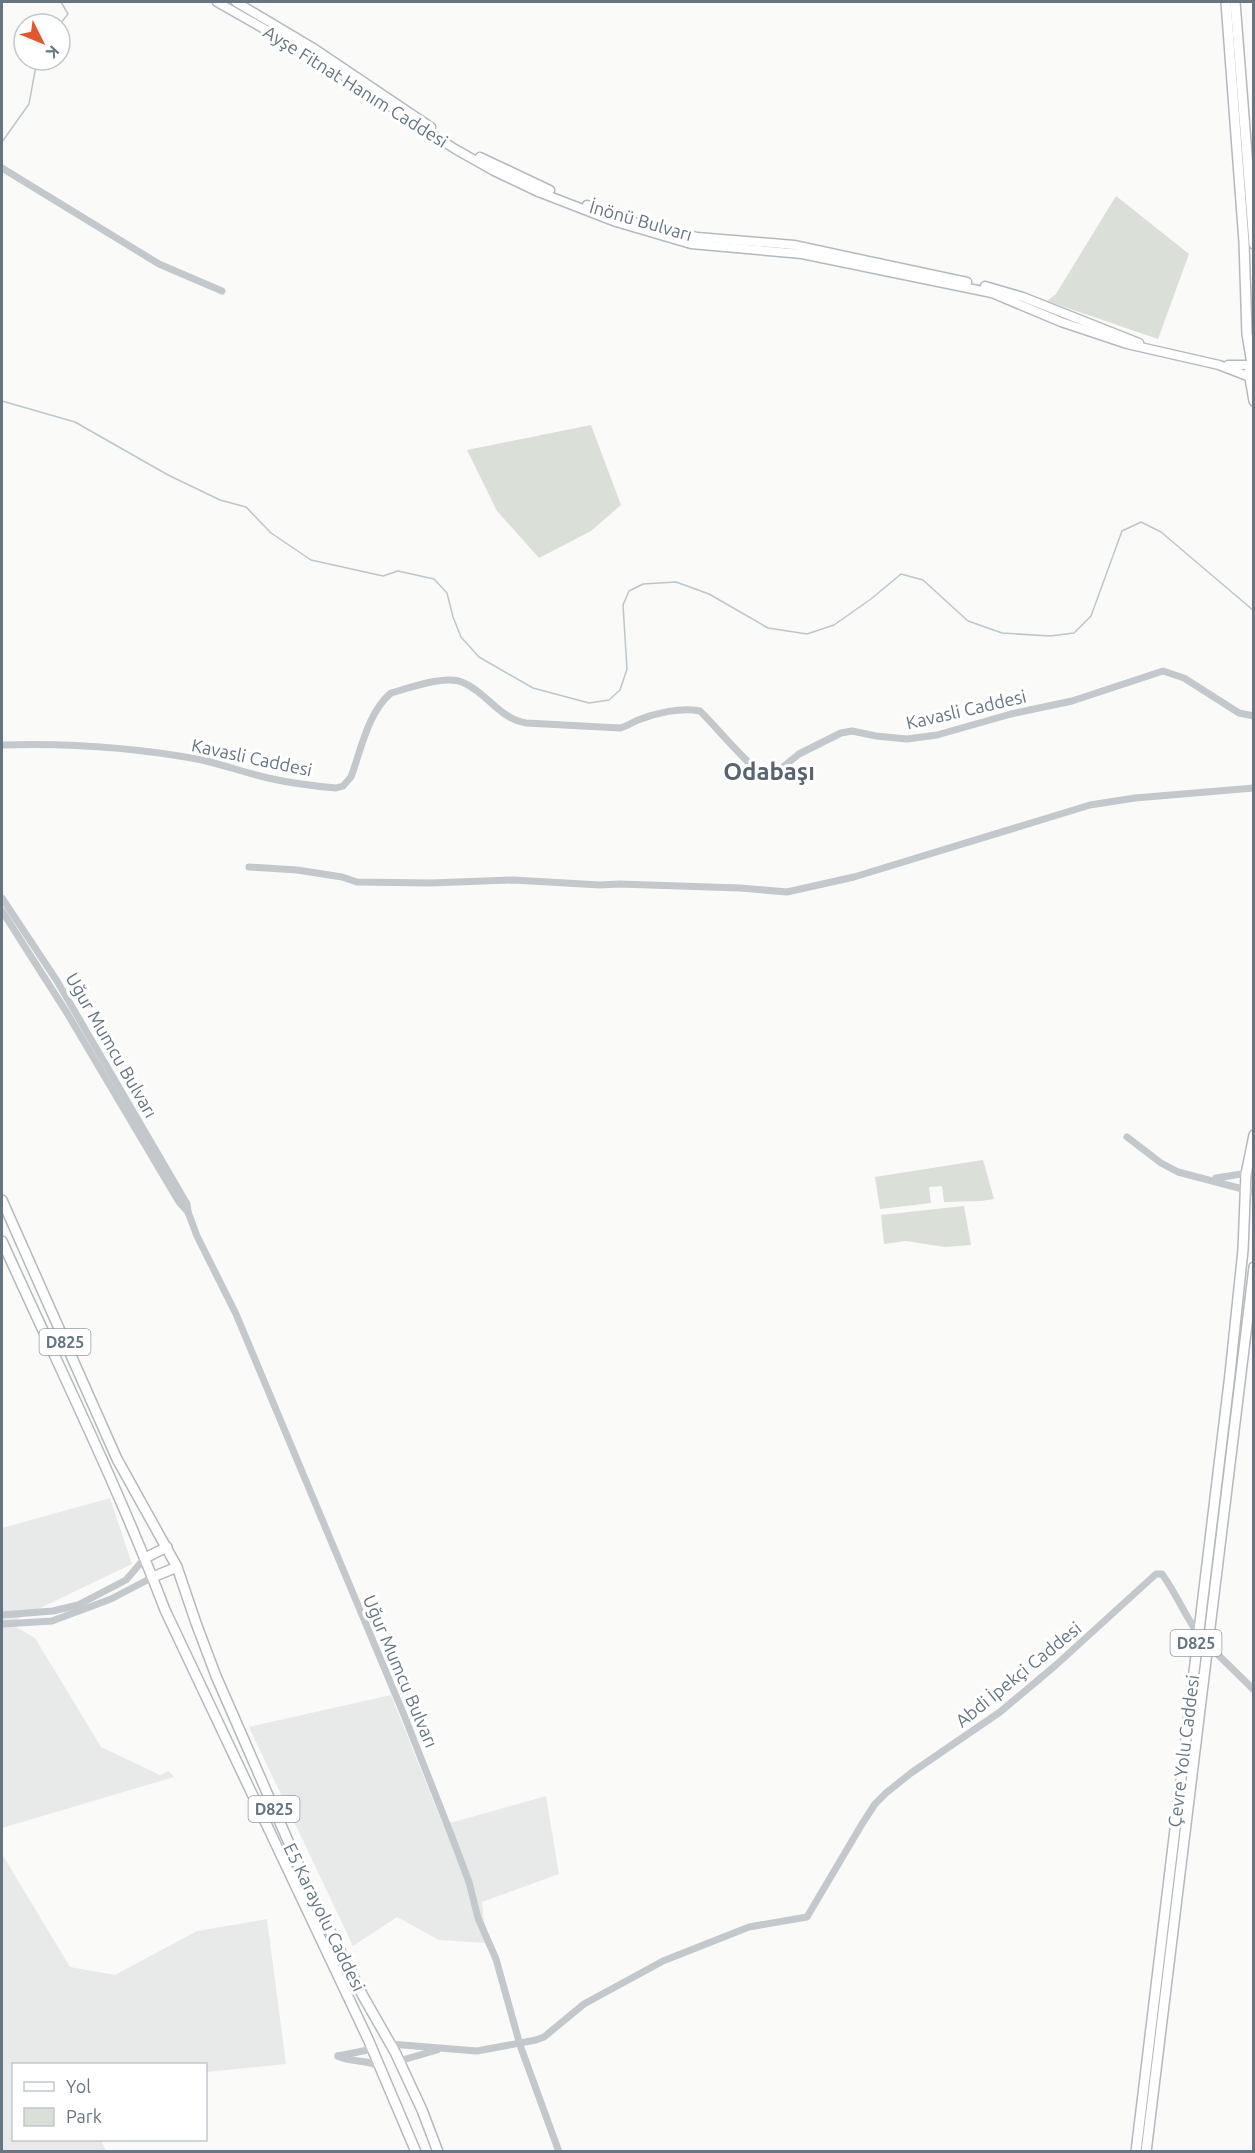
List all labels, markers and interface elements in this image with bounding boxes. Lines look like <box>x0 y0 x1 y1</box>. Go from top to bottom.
north arrow <box>12 12 72 72</box>
street label: Ayşe Fitnat Hanım Caddesi <box>260 21 452 151</box>
text: K <box>43 42 63 63</box>
street label: İnönü Bulvarı <box>587 196 695 244</box>
street label: Kavasli Caddesi <box>904 685 1028 733</box>
street label: Kavasli Caddesi <box>190 734 314 780</box>
district label: Odabaşı <box>723 758 815 785</box>
street label: Uğur Mumcu Bulvarı <box>62 969 162 1121</box>
road number: D825 <box>40 1329 90 1355</box>
street label: Uğur Mumcu Bulvarı <box>360 1592 442 1750</box>
street label: Abdi İpekçi Caddesi <box>951 1617 1085 1731</box>
road number: D825 <box>1170 1630 1222 1656</box>
street label: Çevre Yolu Caddesi <box>1164 1674 1202 1828</box>
road number: D825 <box>248 1796 300 1822</box>
street label: E5 Karayolu Caddesi <box>280 1840 370 1994</box>
legend <box>12 2063 207 2141</box>
text: Yol <box>66 2076 91 2096</box>
text: Park <box>66 2106 102 2126</box>

